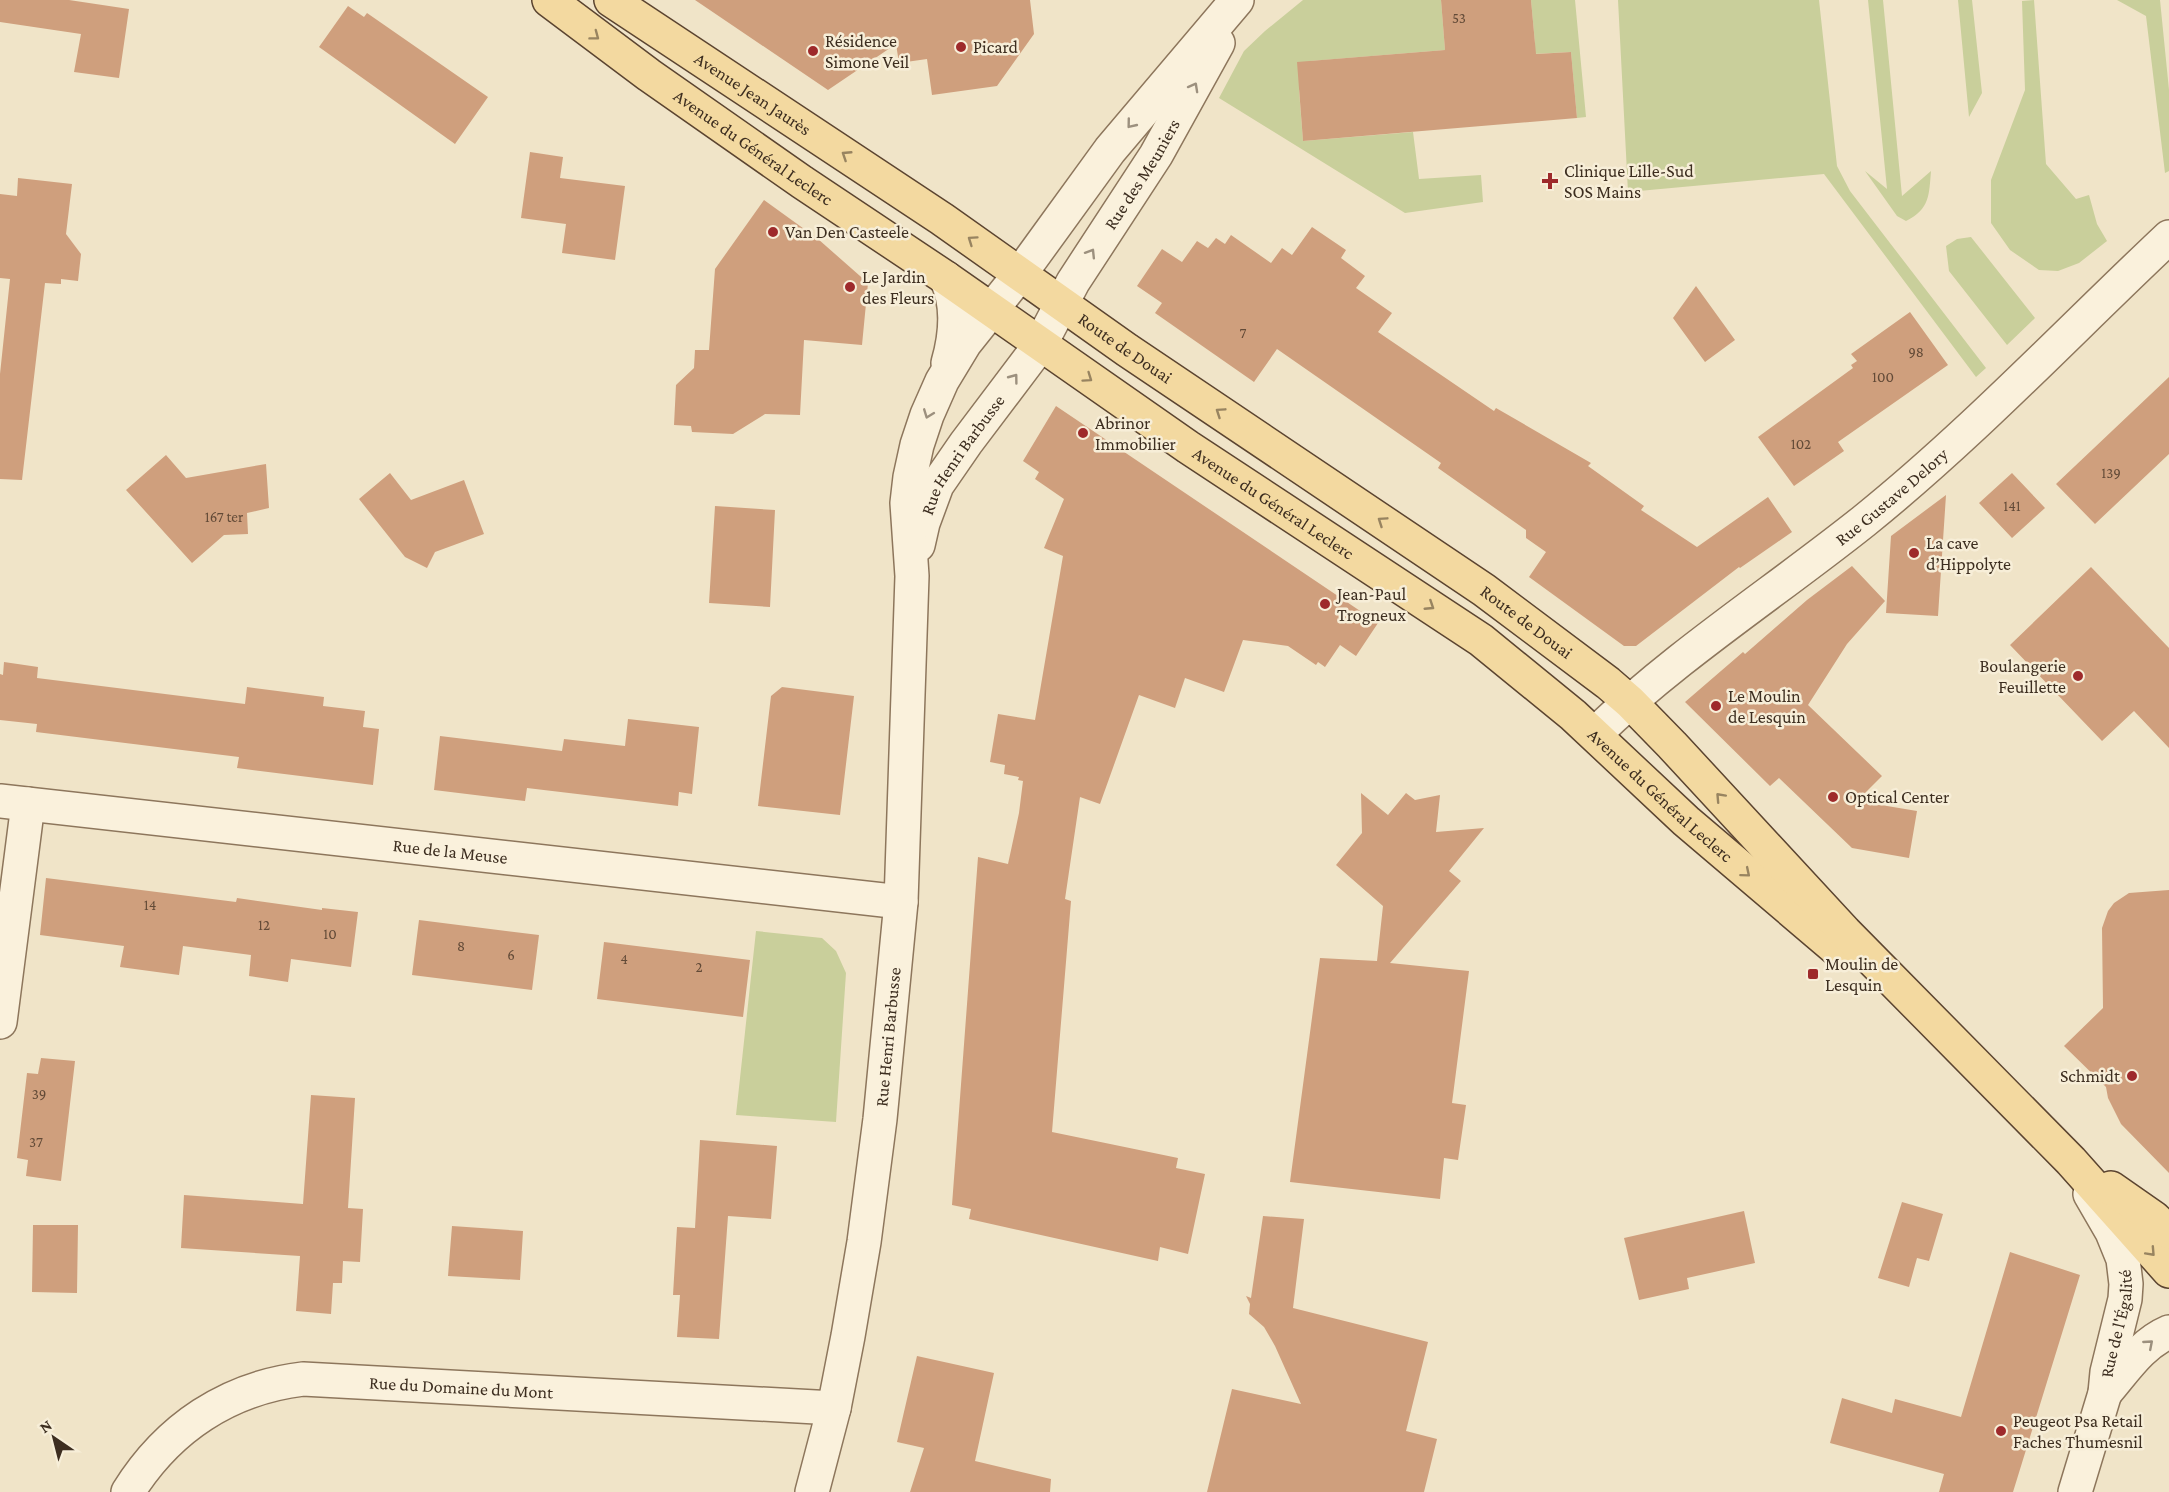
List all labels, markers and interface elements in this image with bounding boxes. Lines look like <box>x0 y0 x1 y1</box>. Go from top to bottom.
house number: 53 <box>1452 10 1466 26</box>
one-way arrow <box>589 28 600 39</box>
place label: Résidence Simone Veil <box>825 31 910 72</box>
place label: Picard <box>973 37 1019 57</box>
marker: Picard <box>954 40 968 54</box>
marker: Résidence Simone Veil <box>806 44 820 58</box>
street label: Avenue Jean Jaurès <box>691 48 815 139</box>
one-way arrow <box>1187 83 1198 94</box>
street label: Avenue du Général Leclerc <box>670 86 837 210</box>
street label: Rue des Meuniers <box>1100 116 1184 233</box>
one-way arrow <box>1127 117 1138 128</box>
one-way arrow <box>841 151 852 162</box>
place label: Clinique Lille-Sud SOS Mains <box>1564 161 1694 202</box>
marker: Clinique Lille-Sud SOS Mains <box>1541 172 1559 190</box>
place label: Van Den Casteele <box>785 222 909 242</box>
marker: Van Den Casteele <box>766 225 780 239</box>
one-way arrow <box>968 236 979 247</box>
one-way arrow <box>1084 249 1096 259</box>
place label: Le Jardin des Fleurs <box>862 267 934 308</box>
marker: Le Jardin des Fleurs <box>843 280 857 294</box>
street label: Route de Douai <box>1074 309 1176 388</box>
house number: 7 <box>1240 325 1247 341</box>
house number: 98 <box>1908 344 1924 360</box>
house number: 100 <box>1872 369 1894 385</box>
one-way arrow <box>1081 371 1092 382</box>
one-way arrow <box>1007 374 1018 385</box>
street label: Rue Henri Barbusse <box>917 391 1009 518</box>
one-way arrow <box>923 408 935 419</box>
one-way arrow <box>1216 408 1227 419</box>
place label: Abrinor Immobilier <box>1095 413 1177 454</box>
marker: Abrinor Immobilier <box>1076 426 1090 440</box>
house number: 102 <box>1791 436 1811 452</box>
street label: Avenue du Général Leclerc <box>1189 443 1358 564</box>
street label: Rue Gustave Delory <box>1832 443 1952 550</box>
house number: 139 <box>2101 465 2121 481</box>
house number: 141 <box>2003 498 2021 514</box>
house number: 167 ter <box>205 509 244 525</box>
one-way arrow <box>1377 517 1388 528</box>
place label: La cave d’Hippolyte <box>1926 533 2011 574</box>
marker: La cave d’Hippolyte <box>1907 546 1921 560</box>
street label: Route de Douai <box>1477 581 1577 663</box>
place label: Jean-Paul Trogneux <box>1335 584 1407 625</box>
marker: Jean-Paul Trogneux <box>1318 597 1332 611</box>
one-way arrow <box>1424 599 1434 611</box>
place label: Boulangerie Feuillette <box>1979 656 2066 697</box>
marker: Boulangerie Feuillette <box>2071 669 2085 683</box>
place label: Le Moulin de Lesquin <box>1728 686 1806 727</box>
marker: Le Moulin de Lesquin <box>1709 699 1723 713</box>
street label: Avenue du Général Leclerc <box>1584 724 1737 866</box>
place label: Optical Center <box>1845 787 1950 807</box>
marker: Optical Center <box>1826 790 1840 804</box>
one-way arrow <box>1716 793 1727 803</box>
street label: Rue de la Meuse <box>392 835 509 868</box>
one-way arrow <box>1739 866 1750 877</box>
house number: 14 <box>144 897 156 913</box>
house number: 12 <box>258 917 270 933</box>
house number: 10 <box>323 926 337 942</box>
house number: 8 <box>457 938 465 954</box>
house number: 6 <box>507 947 515 963</box>
house number: 4 <box>620 951 628 967</box>
place label: Moulin de Lesquin <box>1825 954 1898 995</box>
house number: 2 <box>695 959 703 975</box>
street label: Rue Henri Barbusse <box>871 966 905 1108</box>
marker: Moulin de Lesquin <box>1806 967 1820 981</box>
place label: Schmidt <box>2060 1066 2121 1086</box>
marker: Schmidt <box>2125 1069 2139 1083</box>
house number: 39 <box>32 1086 46 1102</box>
house number: 37 <box>29 1134 43 1150</box>
one-way arrow <box>2144 1246 2155 1256</box>
street label: Rue de l'Égalité <box>2097 1269 2136 1378</box>
one-way arrow <box>2142 1340 2153 1351</box>
street label: Rue du Domaine du Mont <box>368 1373 555 1403</box>
north arrow <box>24 1408 84 1468</box>
place label: Peugeot Psa Retail Faches Thumesnil <box>2013 1411 2143 1452</box>
text: N <box>36 1416 55 1436</box>
marker: Peugeot Psa Retail Faches Thumesnil <box>1994 1424 2008 1438</box>

